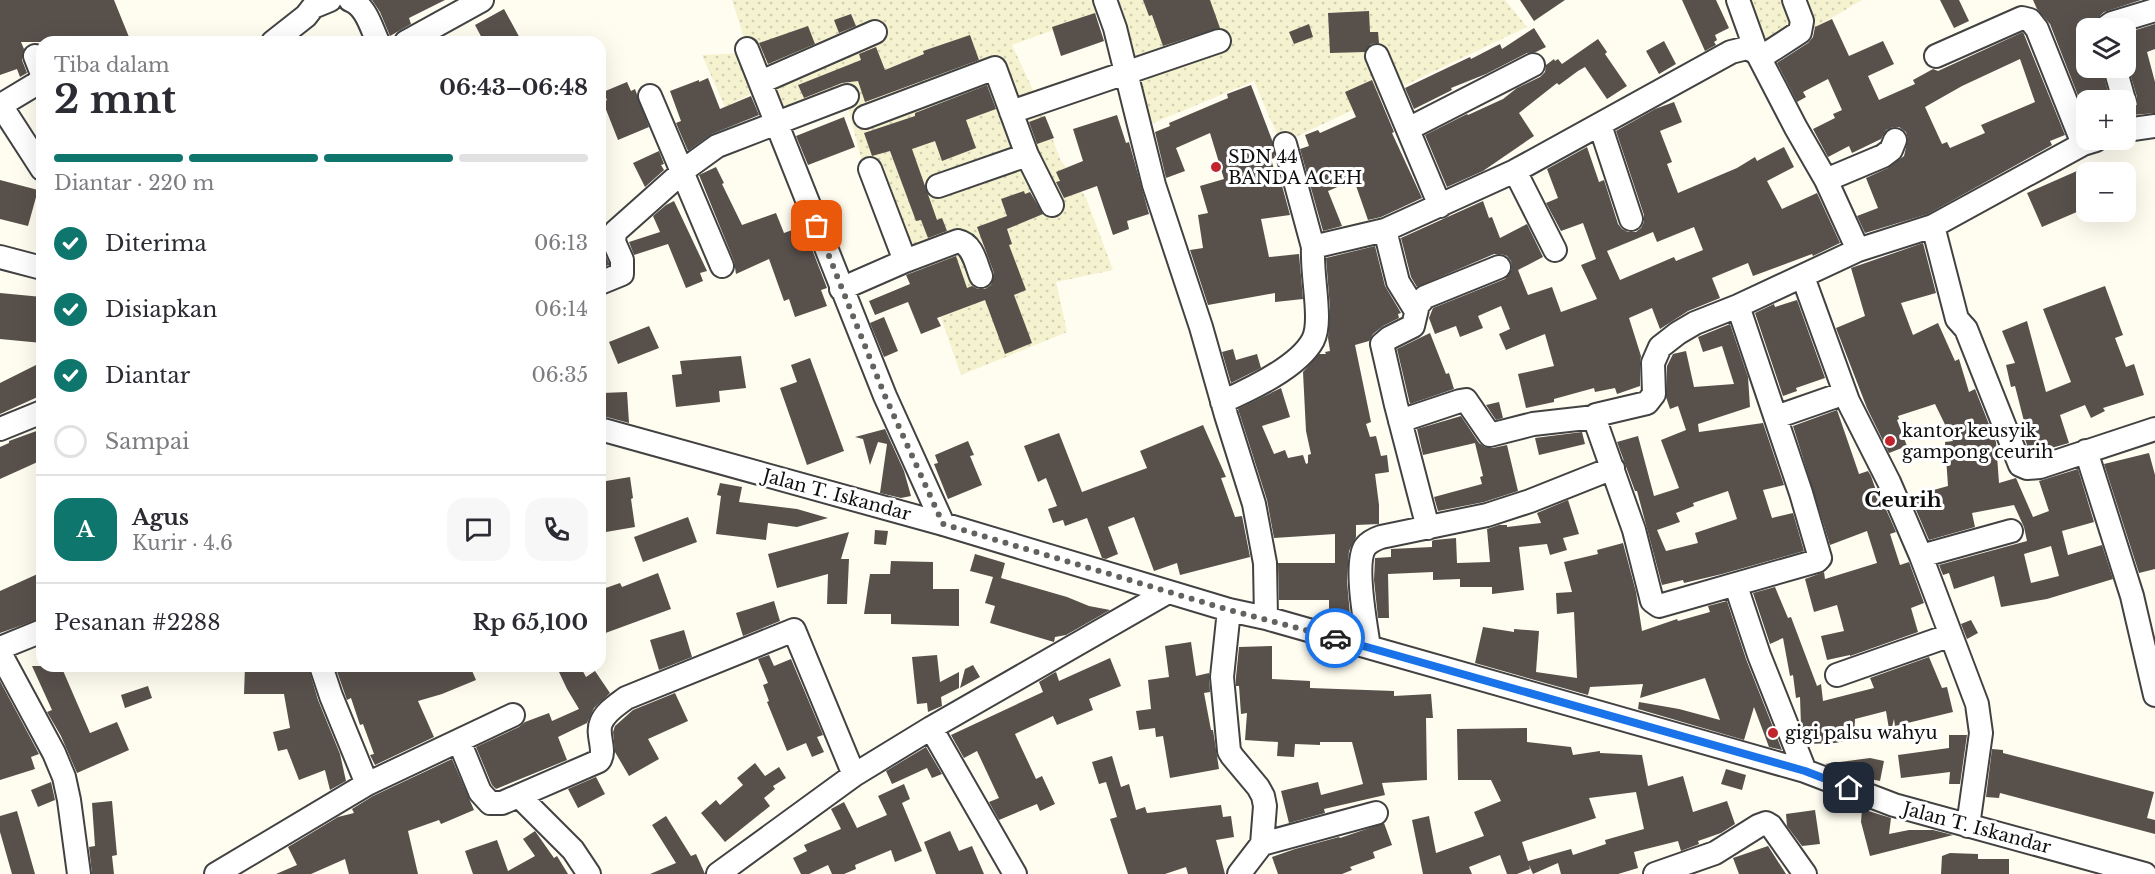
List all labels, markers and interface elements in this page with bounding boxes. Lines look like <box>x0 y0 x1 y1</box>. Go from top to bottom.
map controls <box>2076 18 2136 222</box>
button: layers <box>2076 18 2136 78</box>
text: Tiba dalam <box>54 53 170 77</box>
text: 06:43–06:48 <box>439 74 588 101</box>
text: 2 mnt <box>54 75 176 124</box>
button: + <box>2076 90 2136 150</box>
place label: SDN 44 BANDA ACEH <box>1228 146 1362 189</box>
marker: SDN 44 BANDA ACEH <box>1209 160 1223 174</box>
button: − <box>2076 162 2136 222</box>
text: Diantar · 220 m <box>54 171 214 195</box>
pin <box>791 200 842 251</box>
icon: bag <box>800 209 833 242</box>
icon: check <box>54 227 87 260</box>
text: Diterima <box>105 230 207 257</box>
text: 06:13 <box>534 231 588 255</box>
icon: check <box>54 293 87 326</box>
text: Disiapkan <box>105 296 217 323</box>
text: 06:14 <box>535 297 588 321</box>
icon: check <box>54 359 87 392</box>
text: Diantar <box>105 362 190 389</box>
text: 06:35 <box>531 363 588 387</box>
place label: kantor keusyik gampong ceurih <box>1902 420 2053 463</box>
text: Sampai <box>105 428 190 455</box>
marker: kantor keusyik gampong ceurih <box>1883 434 1897 448</box>
street label: Jalan T. Iskandar <box>759 464 914 525</box>
district label: Ceurih <box>1864 487 1942 513</box>
button: chat <box>447 498 510 561</box>
button: phone <box>525 498 588 561</box>
text: Agus <box>132 504 189 531</box>
text: A <box>77 516 94 543</box>
text: Kurir · 4.6 <box>132 531 233 555</box>
courier <box>1305 608 1365 668</box>
text: Pesanan #2288 <box>54 609 220 636</box>
text: Rp 65,100 <box>472 609 588 636</box>
icon: car <box>1319 622 1352 655</box>
place label: gigi palsu wahyu <box>1785 722 1938 744</box>
marker: gigi palsu wahyu <box>1766 726 1780 740</box>
pin <box>1823 762 1874 813</box>
icon: home <box>1832 771 1865 804</box>
street label: Jalan T. Iskandar <box>1899 797 2054 858</box>

